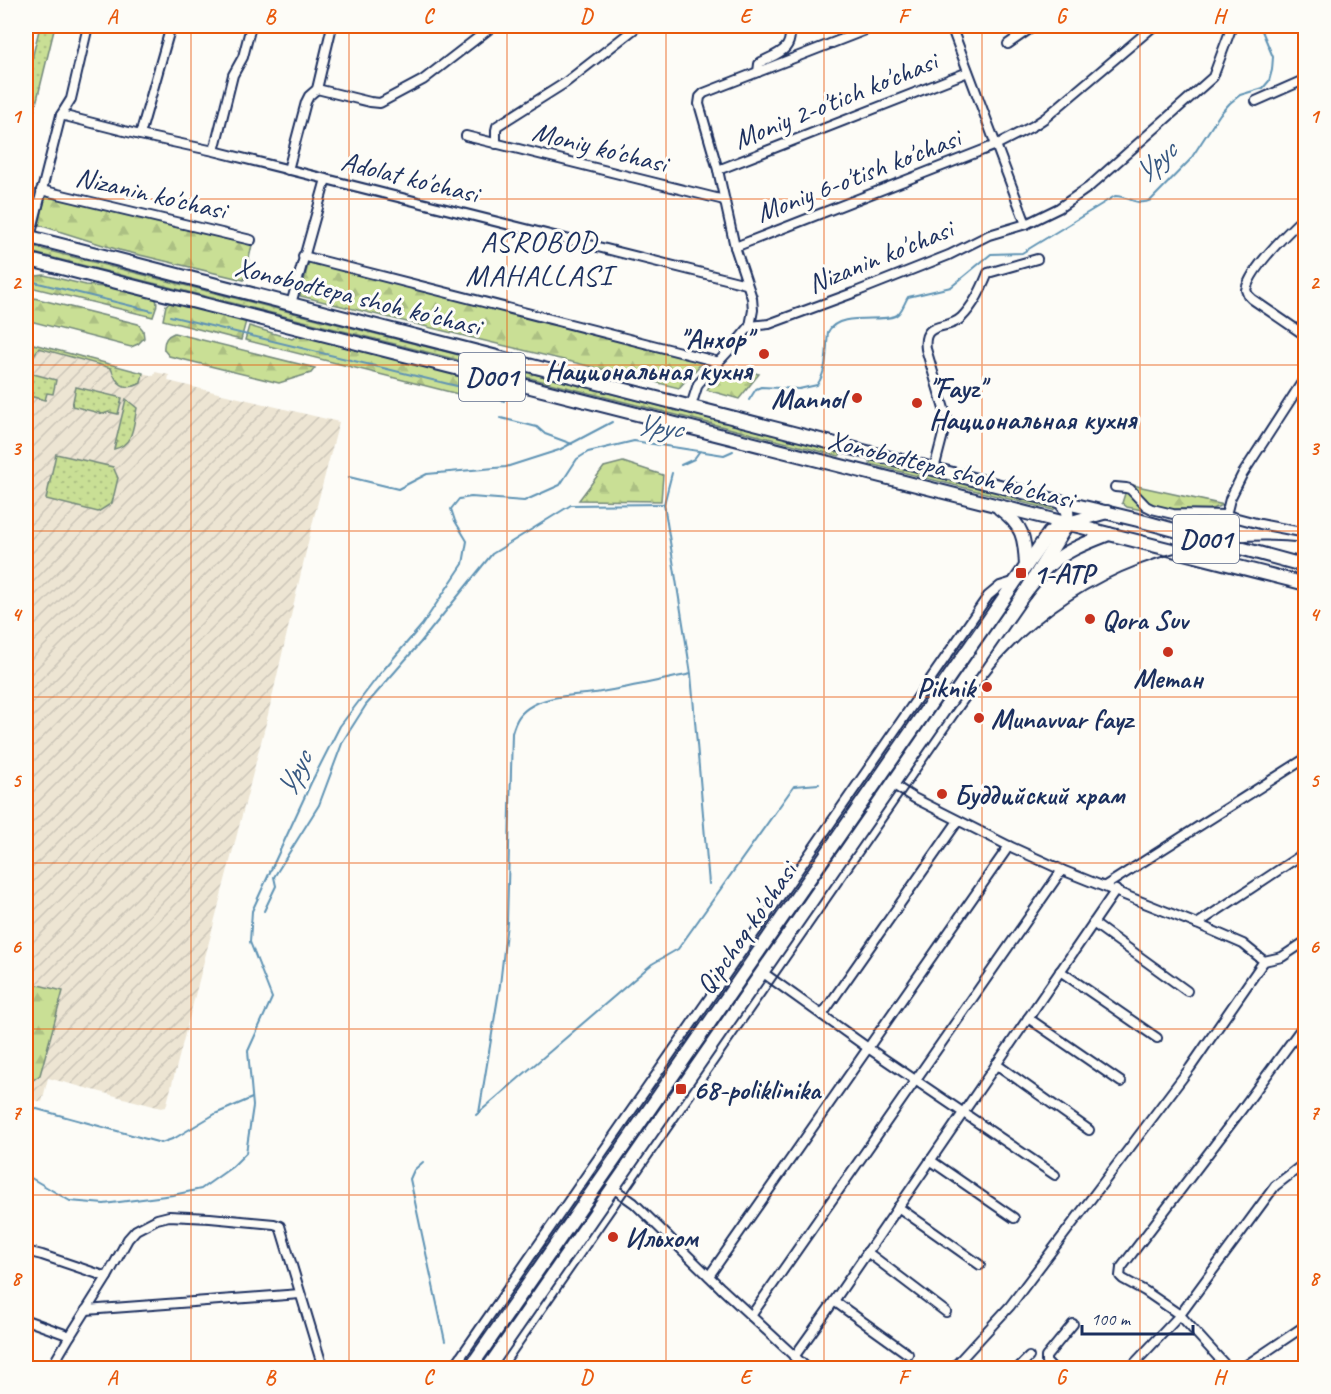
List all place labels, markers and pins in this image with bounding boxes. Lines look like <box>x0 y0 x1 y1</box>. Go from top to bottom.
place label: "Анхор" Национальная кухня <box>545 321 758 388</box>
marker: "Анхор" Национальная кухня <box>757 347 771 361</box>
place label: "Fayz" Национальная кухня <box>929 370 1138 437</box>
place label: Mannol <box>771 381 850 416</box>
marker: Mannol <box>850 391 864 405</box>
marker: "Fayz" Национальная кухня <box>910 396 924 410</box>
place label: 1-ATP <box>1033 556 1097 591</box>
marker: 1-ATP <box>1014 566 1028 580</box>
place label: Qora Suv <box>1102 602 1190 637</box>
marker: Qora Suv <box>1083 612 1097 626</box>
marker: Метан <box>1161 645 1175 659</box>
place label: Метан <box>1133 661 1204 696</box>
place label: Piknik <box>917 670 978 705</box>
marker: Piknik <box>980 680 994 694</box>
place label: Munavvar fayz <box>991 701 1135 736</box>
marker: Munavvar fayz <box>972 711 986 725</box>
place label: Буддийский храм <box>954 777 1126 812</box>
marker: Буддийский храм <box>935 787 949 801</box>
place label: 68-poliklinika <box>693 1072 823 1107</box>
marker: 68-poliklinika <box>674 1082 688 1096</box>
place label: Ильхом <box>625 1220 699 1255</box>
marker: Ильхом <box>606 1230 620 1244</box>

